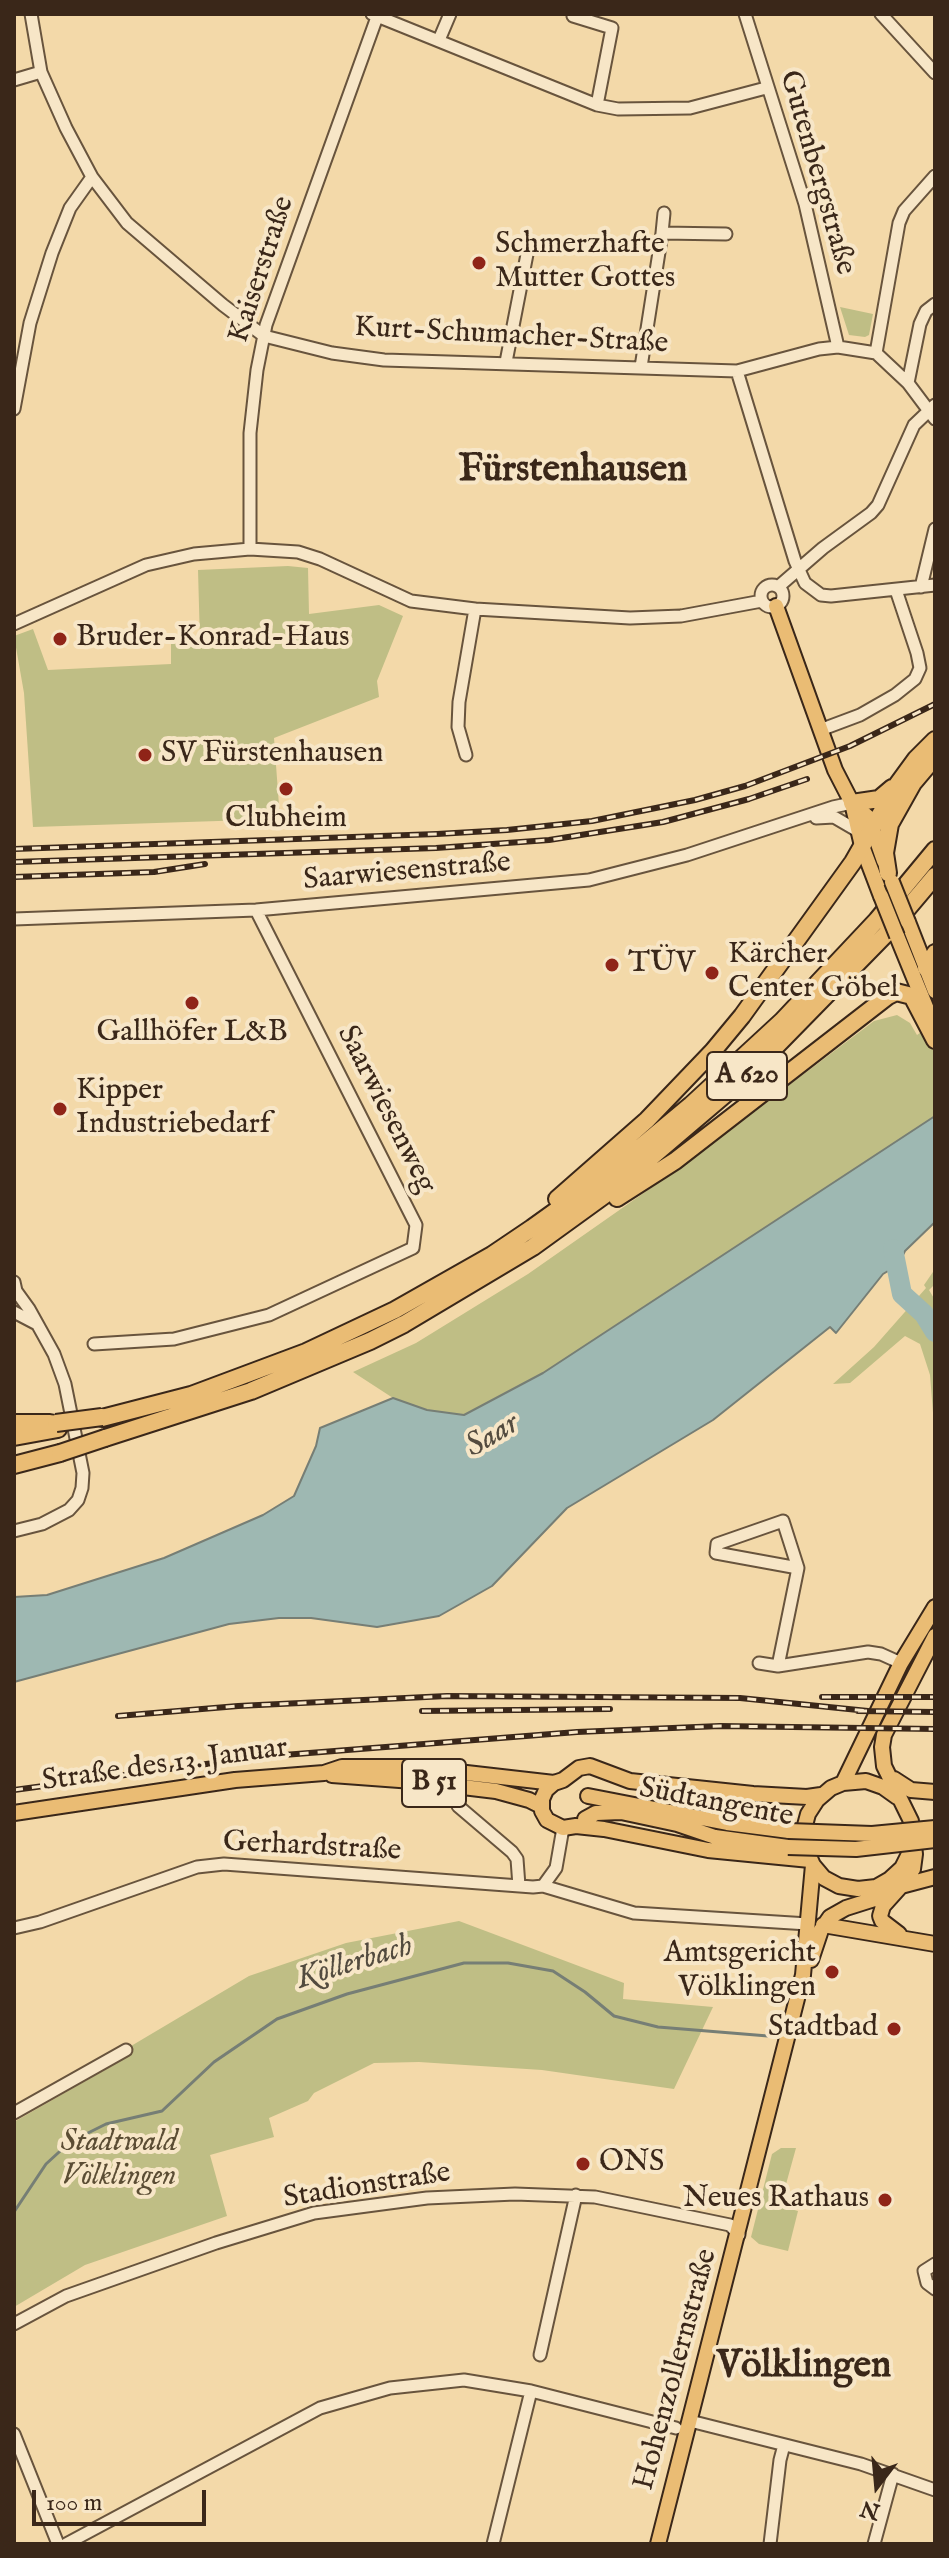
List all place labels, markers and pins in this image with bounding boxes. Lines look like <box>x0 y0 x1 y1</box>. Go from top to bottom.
place label: Schmerzhafte Mutter Gottes <box>495 228 675 298</box>
marker: Schmerzhafte Mutter Gottes <box>470 254 488 272</box>
place label: Bruder-Konrad-Haus <box>76 621 350 657</box>
marker: Bruder-Konrad-Haus <box>51 630 69 648</box>
place label: SV Fürstenhausen <box>161 737 383 773</box>
marker: SV Fürstenhausen <box>136 746 154 764</box>
marker: Clubheim <box>277 780 295 798</box>
place label: Clubheim <box>225 802 347 838</box>
place label: Kärcher Center Göbel <box>728 938 899 1008</box>
place label: TÜV <box>628 947 695 983</box>
marker: TÜV <box>603 956 621 974</box>
marker: Kärcher Center Göbel <box>703 964 721 982</box>
marker: Gallhöfer L&B <box>183 994 201 1012</box>
place label: Gallhöfer L&B <box>96 1016 288 1052</box>
place label: Kipper Industriebedarf <box>76 1074 271 1144</box>
marker: Kipper Industriebedarf <box>51 1100 69 1118</box>
place label: Amtsgericht Völklingen <box>664 1937 816 2008</box>
marker: Amtsgericht Völklingen <box>823 1963 841 1981</box>
place label: Stadtbad <box>768 2011 878 2047</box>
marker: Stadtbad <box>885 2020 903 2038</box>
place label: ONS <box>599 2146 664 2182</box>
marker: ONS <box>574 2155 592 2173</box>
place label: Neues Rathaus <box>683 2182 869 2218</box>
marker: Neues Rathaus <box>876 2191 894 2209</box>

